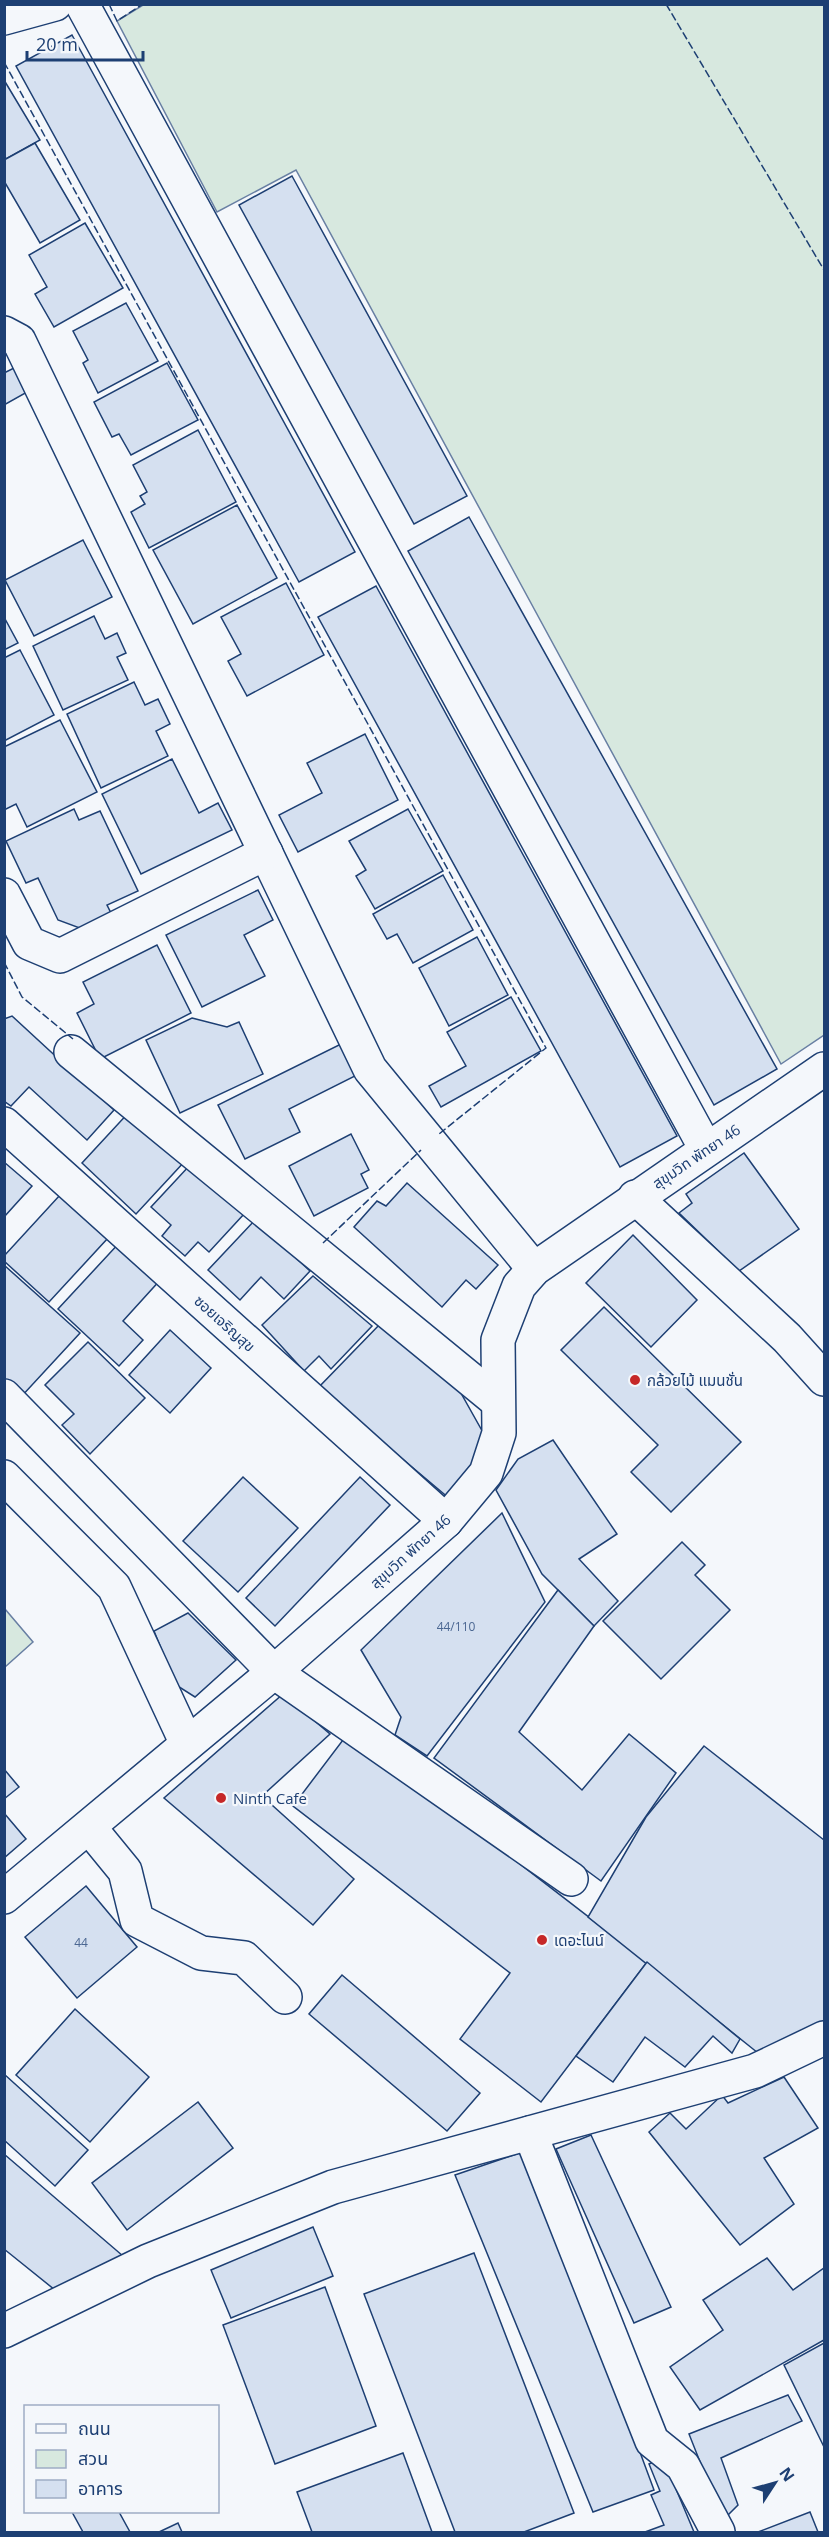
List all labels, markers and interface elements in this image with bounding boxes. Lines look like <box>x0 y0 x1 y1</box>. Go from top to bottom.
scale bar <box>27 24 142 62</box>
text: 20 m <box>36 32 78 56</box>
street label: สุขุมวิท พัทยา 46 <box>648 1119 744 1193</box>
street label: ซอยเจริญสุข <box>190 1290 260 1356</box>
place label: กล้วยไม้ แมนชั่น <box>647 1370 743 1390</box>
marker: กล้วยไม้ แมนชั่น <box>628 1373 642 1387</box>
street label: สุขุมวิท พัทยา 46 <box>365 1509 455 1593</box>
house number: 44/110 <box>437 1618 475 1635</box>
place label: Ninth Cafe <box>233 1788 307 1808</box>
marker: Ninth Cafe <box>214 1791 228 1805</box>
place label: เดอะไนน์ <box>554 1930 604 1950</box>
marker: เดอะไนน์ <box>535 1933 549 1947</box>
house number: 44 <box>74 1934 88 1951</box>
legend <box>24 2405 219 2513</box>
text: ถนน <box>78 2416 111 2440</box>
text: สวน <box>78 2446 108 2470</box>
north arrow <box>745 2453 805 2513</box>
text: N <box>774 2462 800 2486</box>
text: อาคาร <box>78 2476 123 2500</box>

